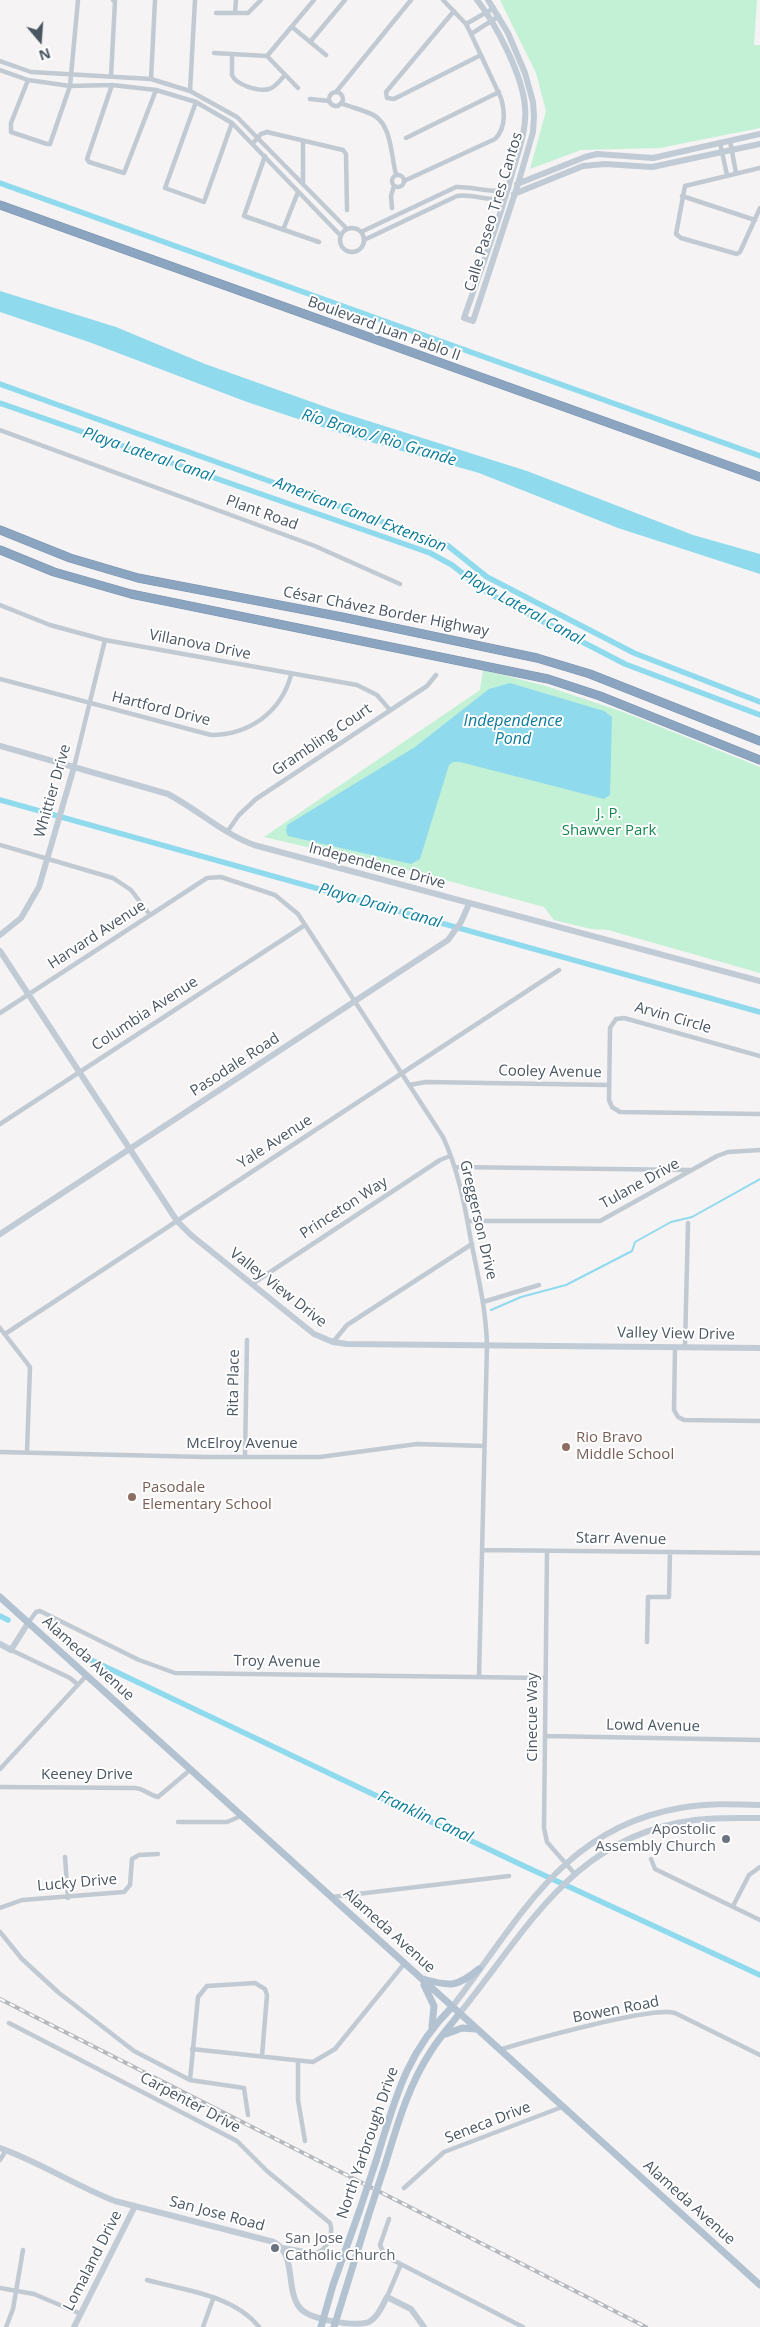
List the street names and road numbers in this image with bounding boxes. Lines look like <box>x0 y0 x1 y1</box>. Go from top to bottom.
street label: Calle Paseo Tres Cantos <box>461 130 527 294</box>
street label: Boulevard Juan Pablo II <box>305 293 463 365</box>
street label: Plant Road <box>224 492 300 534</box>
street label: César Chávez Border Highway <box>282 583 490 641</box>
street label: Villanova Drive <box>148 626 252 664</box>
street label: Hartford Drive <box>110 688 212 730</box>
street label: Grambling Court <box>269 700 375 780</box>
street label: Whittier Drive <box>31 742 75 840</box>
street label: Independence Drive <box>307 839 447 893</box>
street label: Harvard Avenue <box>45 897 149 973</box>
street label: Columbia Avenue <box>89 973 201 1055</box>
street label: Arvin Circle <box>633 998 713 1038</box>
street label: Pasodale Road <box>187 1029 283 1101</box>
street label: Cooley Avenue <box>498 1062 602 1082</box>
street label: Yale Avenue <box>234 1111 316 1173</box>
street label: Tulane Drive <box>597 1155 683 1213</box>
street label: Greggerson Drive <box>455 1158 501 1282</box>
street label: Princeton Way <box>297 1173 391 1243</box>
street label: Valley View Drive <box>226 1245 330 1331</box>
street label: Valley View Drive <box>617 1324 735 1344</box>
street label: Rita Place <box>224 1349 244 1417</box>
street label: McElroy Avenue <box>186 1435 298 1453</box>
street label: Starr Avenue <box>576 1529 666 1549</box>
street label: Alameda Avenue <box>38 1613 138 1705</box>
street label: Troy Avenue <box>233 1652 321 1672</box>
street label: Cinecue Way <box>524 1672 542 1762</box>
street label: Lowd Avenue <box>606 1716 700 1736</box>
street label: Keeney Drive <box>41 1766 133 1784</box>
street label: Lucky Drive <box>36 1871 118 1895</box>
street label: Alameda Avenue <box>339 1885 439 1977</box>
street label: Bowen Road <box>571 1993 661 2027</box>
street label: North Yarbrough Drive <box>334 2065 402 2221</box>
street label: Carpenter Drive <box>137 2069 243 2137</box>
street label: Seneca Drive <box>443 2098 533 2148</box>
street label: Alameda Avenue <box>639 2157 739 2249</box>
street label: San Jose Road <box>167 2193 267 2235</box>
street label: Lomaland Drive <box>60 2208 126 2314</box>

